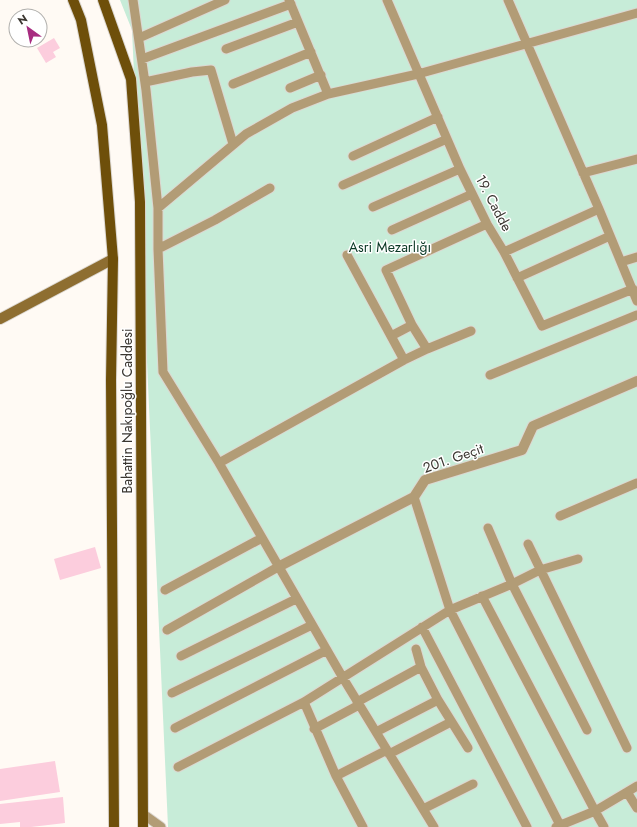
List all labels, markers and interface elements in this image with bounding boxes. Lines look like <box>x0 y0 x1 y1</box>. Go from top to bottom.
north arrow <box>8 8 48 48</box>
text: N <box>15 11 31 29</box>
street label: 19. Cadde <box>471 171 517 235</box>
park label: Asri Mezarlığı <box>349 237 431 257</box>
street label: Bahattin Nakıpoğlu Caddesi <box>117 328 137 494</box>
street label: 201. Geçit <box>420 438 487 478</box>

